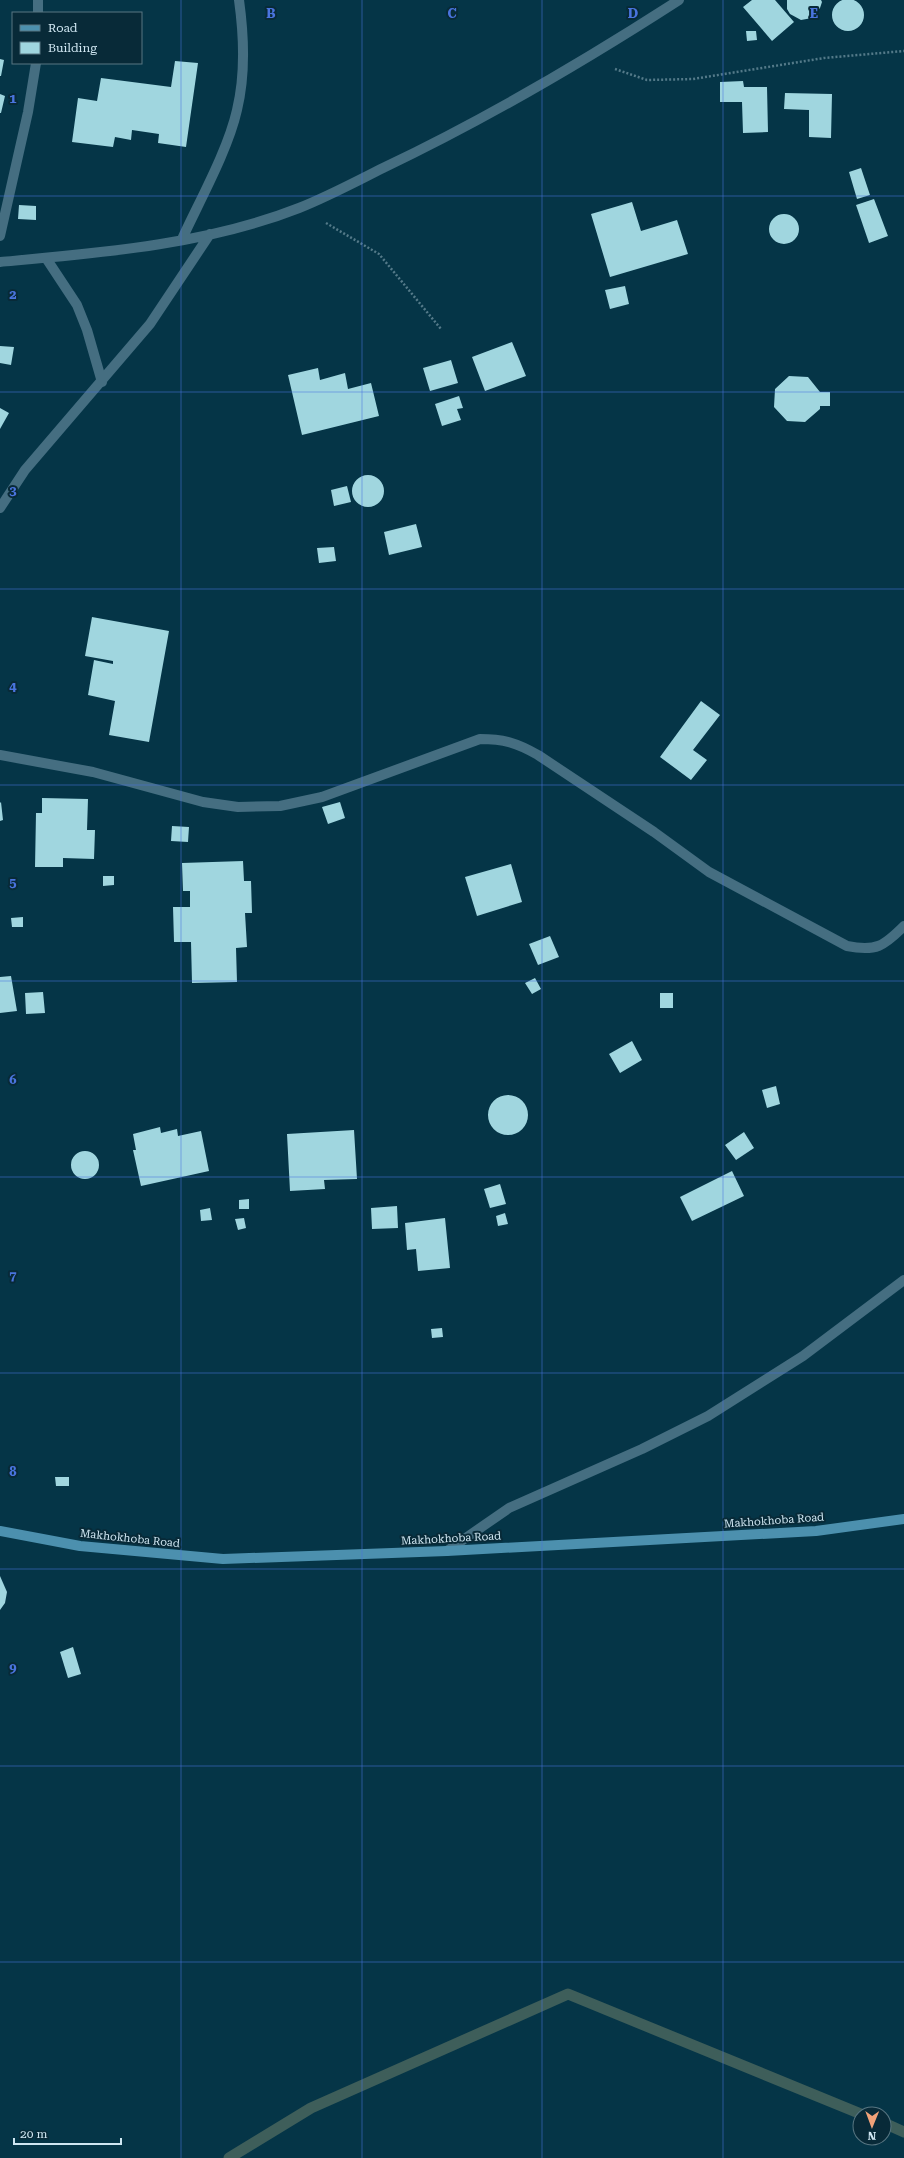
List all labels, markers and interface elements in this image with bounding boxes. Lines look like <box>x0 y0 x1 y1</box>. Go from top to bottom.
text: B <box>266 6 276 21</box>
text: C <box>447 6 457 21</box>
text: D <box>628 6 638 21</box>
text: E <box>810 6 818 21</box>
legend <box>12 12 142 64</box>
text: Road <box>48 21 78 35</box>
text: Building <box>48 41 97 55</box>
text: 1 <box>9 91 17 106</box>
text: 2 <box>9 287 17 302</box>
text: 3 <box>9 483 17 498</box>
text: 4 <box>9 679 17 694</box>
text: 5 <box>9 875 17 890</box>
text: 6 <box>9 1072 17 1087</box>
text: 7 <box>9 1268 17 1283</box>
text: 8 <box>9 1464 17 1479</box>
street label: Makhokhoba Road <box>724 1511 824 1530</box>
street label: Makhokhoba Road <box>79 1527 180 1550</box>
street label: Makhokhoba Road <box>401 1529 501 1548</box>
text: 9 <box>9 1660 17 1675</box>
north arrow <box>852 2106 892 2146</box>
scale bar <box>14 2120 121 2146</box>
text: 20 m <box>20 2127 47 2141</box>
text: N <box>867 2129 876 2142</box>

